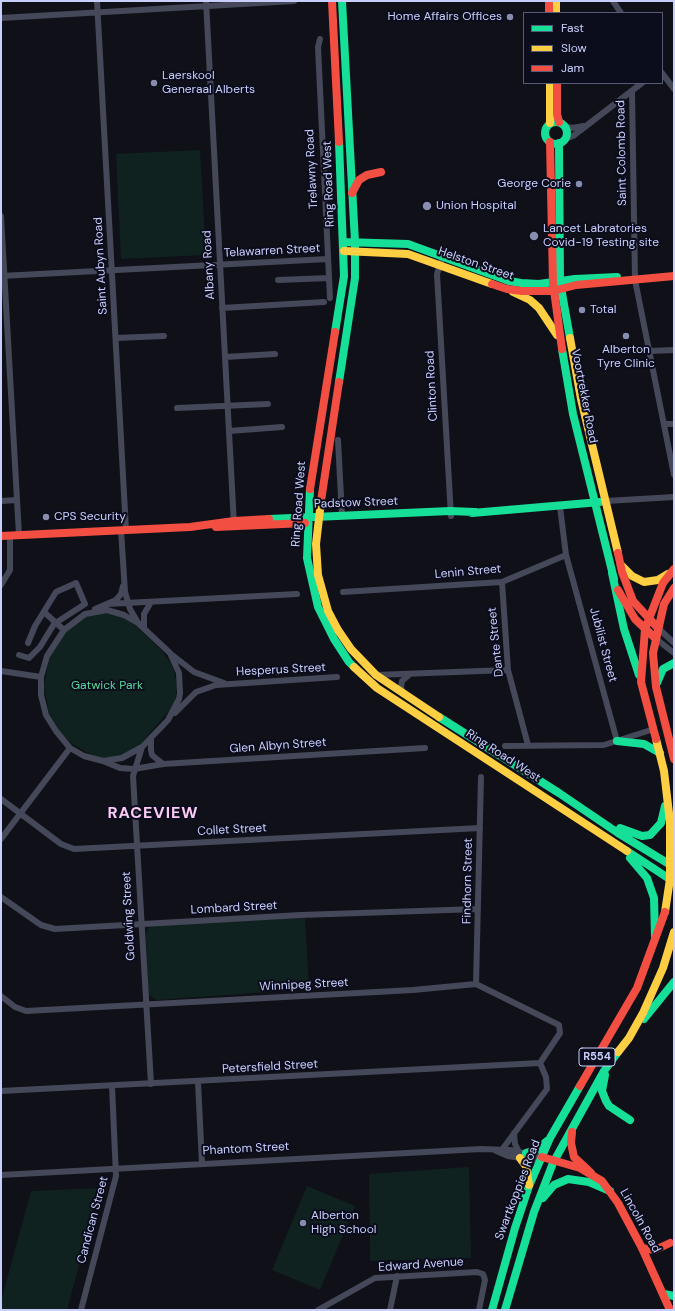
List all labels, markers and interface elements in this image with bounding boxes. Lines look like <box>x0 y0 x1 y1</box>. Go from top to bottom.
place label: Home Affairs Offices <box>387 10 502 24</box>
marker: Home Affairs Offices <box>505 12 515 22</box>
legend <box>523 12 663 84</box>
text: Fast <box>561 20 584 36</box>
text: Slow <box>561 40 587 56</box>
text: Jam <box>561 60 584 76</box>
place label: Laerskool Generaal Alberts <box>162 69 255 97</box>
marker: Laerskool Generaal Alberts <box>149 78 159 88</box>
street label: Saint Colomb Road <box>614 100 630 206</box>
street label: Trelawny Road <box>303 129 321 209</box>
street label: Ring Road West <box>320 141 338 227</box>
place label: George Corie <box>497 177 571 191</box>
marker: George Corie <box>574 179 584 189</box>
place label: Union Hospital <box>436 199 516 213</box>
marker: Union Hospital <box>421 200 433 212</box>
street label: Saint Aubyn Road <box>91 217 111 315</box>
place label: Lancet Labratories Covid-19 Testing site <box>543 222 659 250</box>
street label: Albany Road <box>200 230 218 300</box>
marker: Lancet Labratories Covid-19 Testing site <box>528 230 540 242</box>
street label: Telawarren Street <box>223 241 321 261</box>
street label: Helston Street <box>436 244 516 284</box>
place label: Total <box>590 303 616 317</box>
marker: Total <box>577 305 587 315</box>
marker: Alberton Tyre Clinic <box>621 331 631 341</box>
place label: Alberton Tyre Clinic <box>597 343 655 371</box>
street label: Voortrekker Road <box>568 348 600 444</box>
street label: Clinton Road <box>423 350 441 422</box>
street label: Ring Road West <box>289 461 309 547</box>
street label: Padstow Street <box>314 494 398 512</box>
place label: CPS Security <box>54 510 126 524</box>
marker: CPS Security <box>41 512 51 522</box>
street label: Lenin Street <box>434 562 502 582</box>
street label: Dante Street <box>485 606 507 678</box>
street label: Jubilist Street <box>586 606 620 684</box>
street label: Hesperus Street <box>236 660 326 680</box>
park label: Gatwick Park <box>71 679 143 693</box>
street label: Ring Road West <box>463 726 543 786</box>
street label: Glen Albyn Street <box>229 735 327 757</box>
district label: RACEVIEW <box>107 804 199 824</box>
street label: Collet Street <box>197 821 267 839</box>
street label: Findhorn Street <box>460 838 476 924</box>
street label: Goldwing Street <box>119 871 139 961</box>
street label: Lombard Street <box>190 899 278 917</box>
street label: Winnipeg Street <box>259 975 349 995</box>
road number: R554 <box>579 1048 615 1066</box>
street label: Petersfield Street <box>222 1057 318 1077</box>
street label: Swartkoppies Road <box>492 1138 544 1242</box>
street label: Phantom Street <box>202 1140 290 1158</box>
street label: Candican Street <box>74 1175 112 1265</box>
street label: Lincoln Road <box>617 1187 663 1255</box>
place label: Alberton High School <box>311 1209 376 1237</box>
marker: Alberton High School <box>298 1218 308 1228</box>
street label: Edward Avenue <box>378 1255 464 1275</box>

